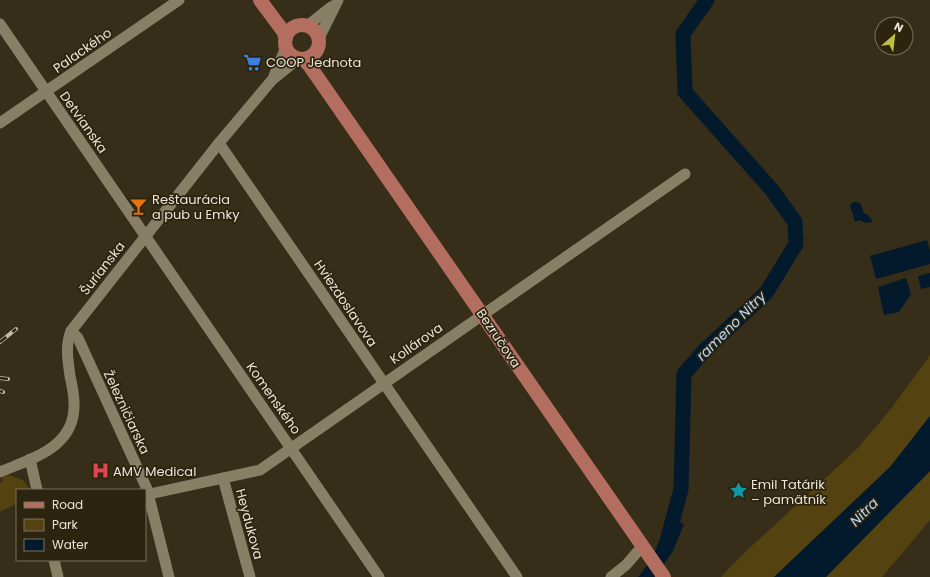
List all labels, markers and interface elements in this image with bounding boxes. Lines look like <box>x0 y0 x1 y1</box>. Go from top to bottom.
north arrow <box>874 16 914 56</box>
text: N <box>891 18 906 36</box>
street label: Palackého <box>49 23 115 78</box>
supermarket icon: COOP Jednota <box>243 52 263 72</box>
place label: COOP Jednota <box>266 53 361 72</box>
street label: Detvianska <box>55 87 112 157</box>
place label: Reštaurácia a pub u Emky <box>152 190 240 224</box>
bar icon: Reštaurácia a pub u Emky <box>129 196 149 216</box>
street label: Šurianska <box>75 237 129 299</box>
street label: Hviezdoslavova <box>309 256 382 350</box>
water label: rameno Nitry <box>692 286 771 365</box>
street label: Bezručova <box>472 305 525 372</box>
street label: Kollárova <box>386 318 447 369</box>
street label: Komenského <box>242 358 305 438</box>
street label: Železničiarska <box>99 367 154 457</box>
hospital icon: AMV Medical <box>90 461 110 481</box>
place label: AMV Medical <box>113 462 196 481</box>
place label: Emil Tatárik – pamätník <box>751 475 826 509</box>
place icon: Emil Tatárik – pamätník <box>728 481 748 501</box>
street label: Heydukova <box>231 487 268 562</box>
legend <box>16 489 146 561</box>
water label: Nitra <box>845 493 883 531</box>
text: Road <box>52 496 83 513</box>
text: Park <box>52 516 79 533</box>
text: Water <box>52 536 89 553</box>

